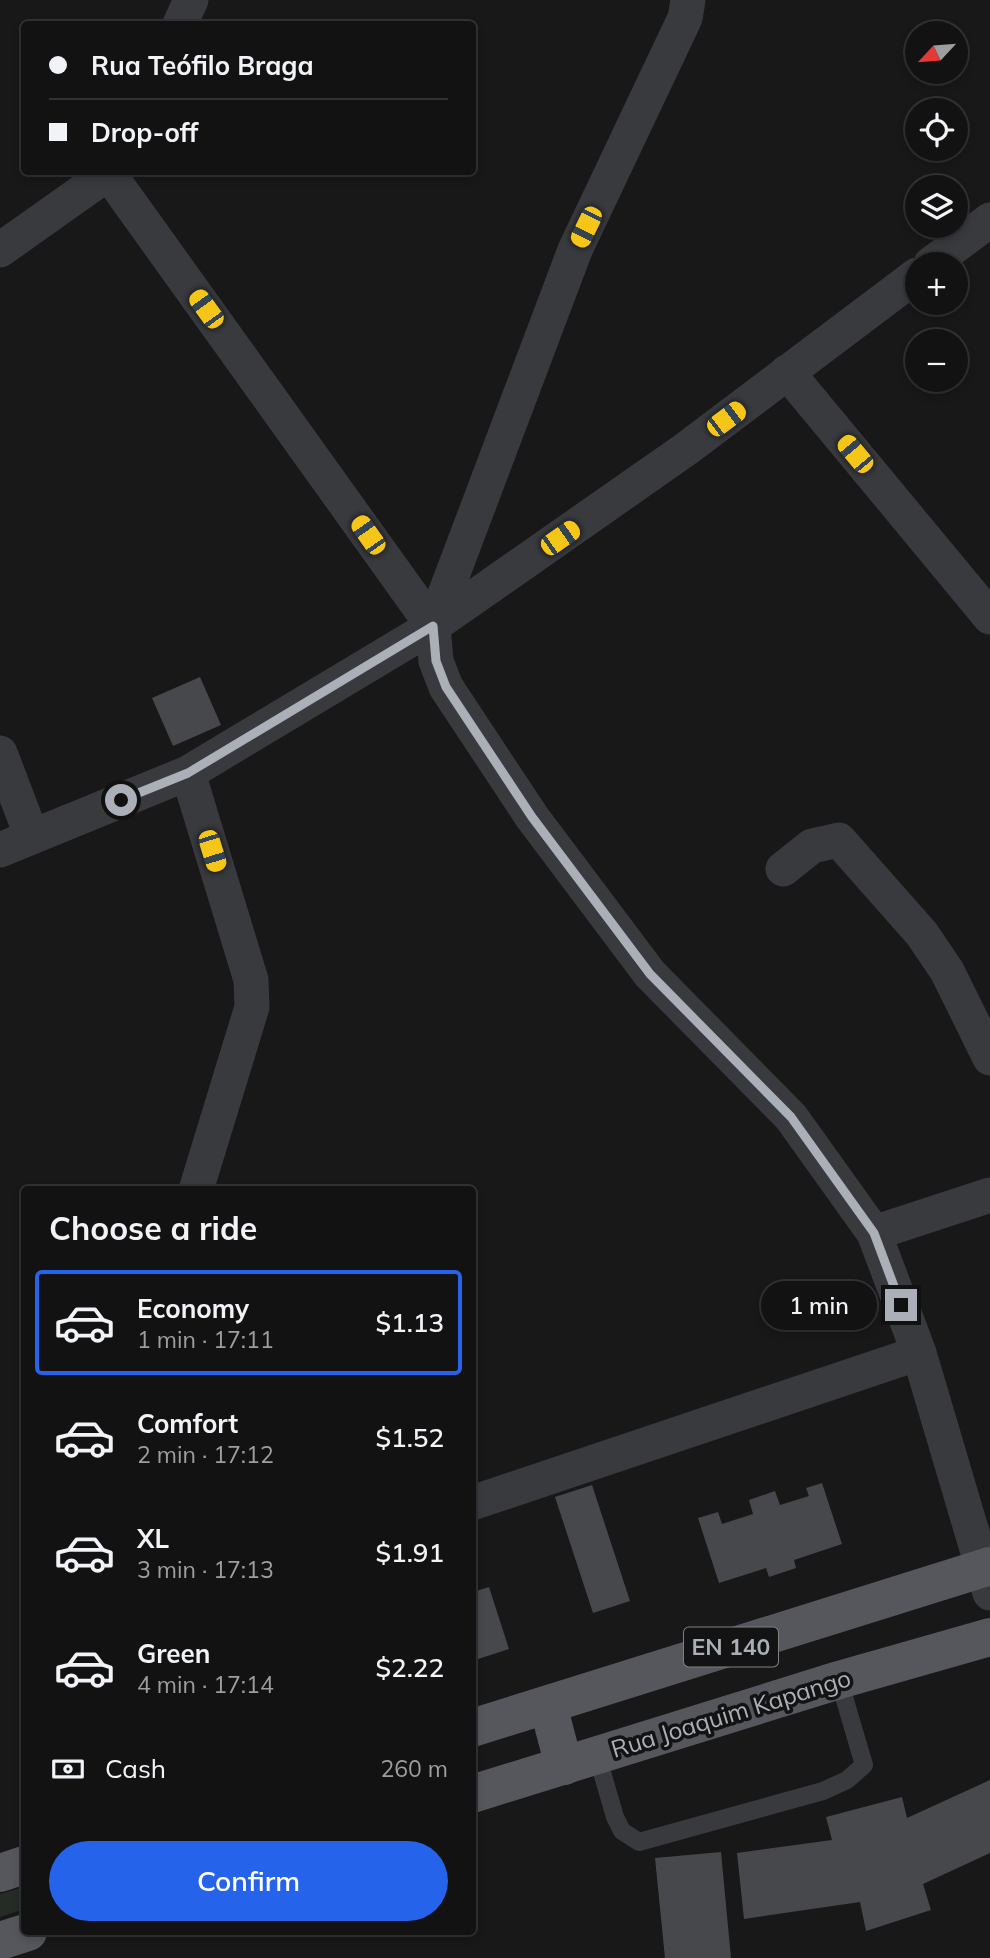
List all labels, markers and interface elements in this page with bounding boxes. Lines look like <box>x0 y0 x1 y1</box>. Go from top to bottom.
north arrow <box>905 21 968 84</box>
map controls <box>905 21 968 392</box>
text: Rua Teófilo Braga <box>91 49 314 82</box>
button: locate <box>905 98 968 161</box>
text: Drop-off <box>91 116 198 149</box>
button: layers <box>905 175 968 238</box>
car <box>568 204 605 250</box>
button: + <box>905 252 968 315</box>
car <box>186 286 227 332</box>
button: − <box>905 329 968 392</box>
car <box>703 398 750 440</box>
car <box>834 431 877 477</box>
car <box>348 512 389 558</box>
car <box>537 517 584 559</box>
route start <box>105 784 137 816</box>
car <box>196 828 229 874</box>
text: Choose a ride <box>49 1208 257 1248</box>
callout: 1 min <box>761 1280 876 1330</box>
route end <box>885 1289 917 1321</box>
icon: car <box>53 1291 116 1354</box>
text: 1 min <box>789 1291 849 1320</box>
text: Economy <box>137 1292 249 1325</box>
text: $1.13 <box>375 1306 444 1339</box>
text: 1 min · 17:11 <box>137 1325 274 1354</box>
icon: car <box>53 1406 116 1469</box>
text: Comfort <box>137 1407 238 1440</box>
text: $1.52 <box>375 1421 444 1454</box>
text: 2 min · 17:12 <box>137 1440 274 1469</box>
icon: car <box>53 1521 116 1584</box>
text: XL <box>137 1522 169 1555</box>
text: $1.91 <box>375 1536 444 1569</box>
text: 3 min · 17:13 <box>137 1555 274 1584</box>
road number: EN 140 <box>684 1628 778 1666</box>
icon: car <box>53 1636 116 1699</box>
text: Green <box>137 1637 210 1670</box>
text: $2.22 <box>375 1651 444 1684</box>
street label: Rua Joaquim Kapango <box>607 1662 854 1764</box>
text: 4 min · 17:14 <box>137 1670 274 1699</box>
icon: cash <box>49 1750 87 1788</box>
text: Cash <box>105 1752 166 1785</box>
text: 260 m <box>380 1754 448 1783</box>
button: Confirm <box>49 1841 448 1921</box>

